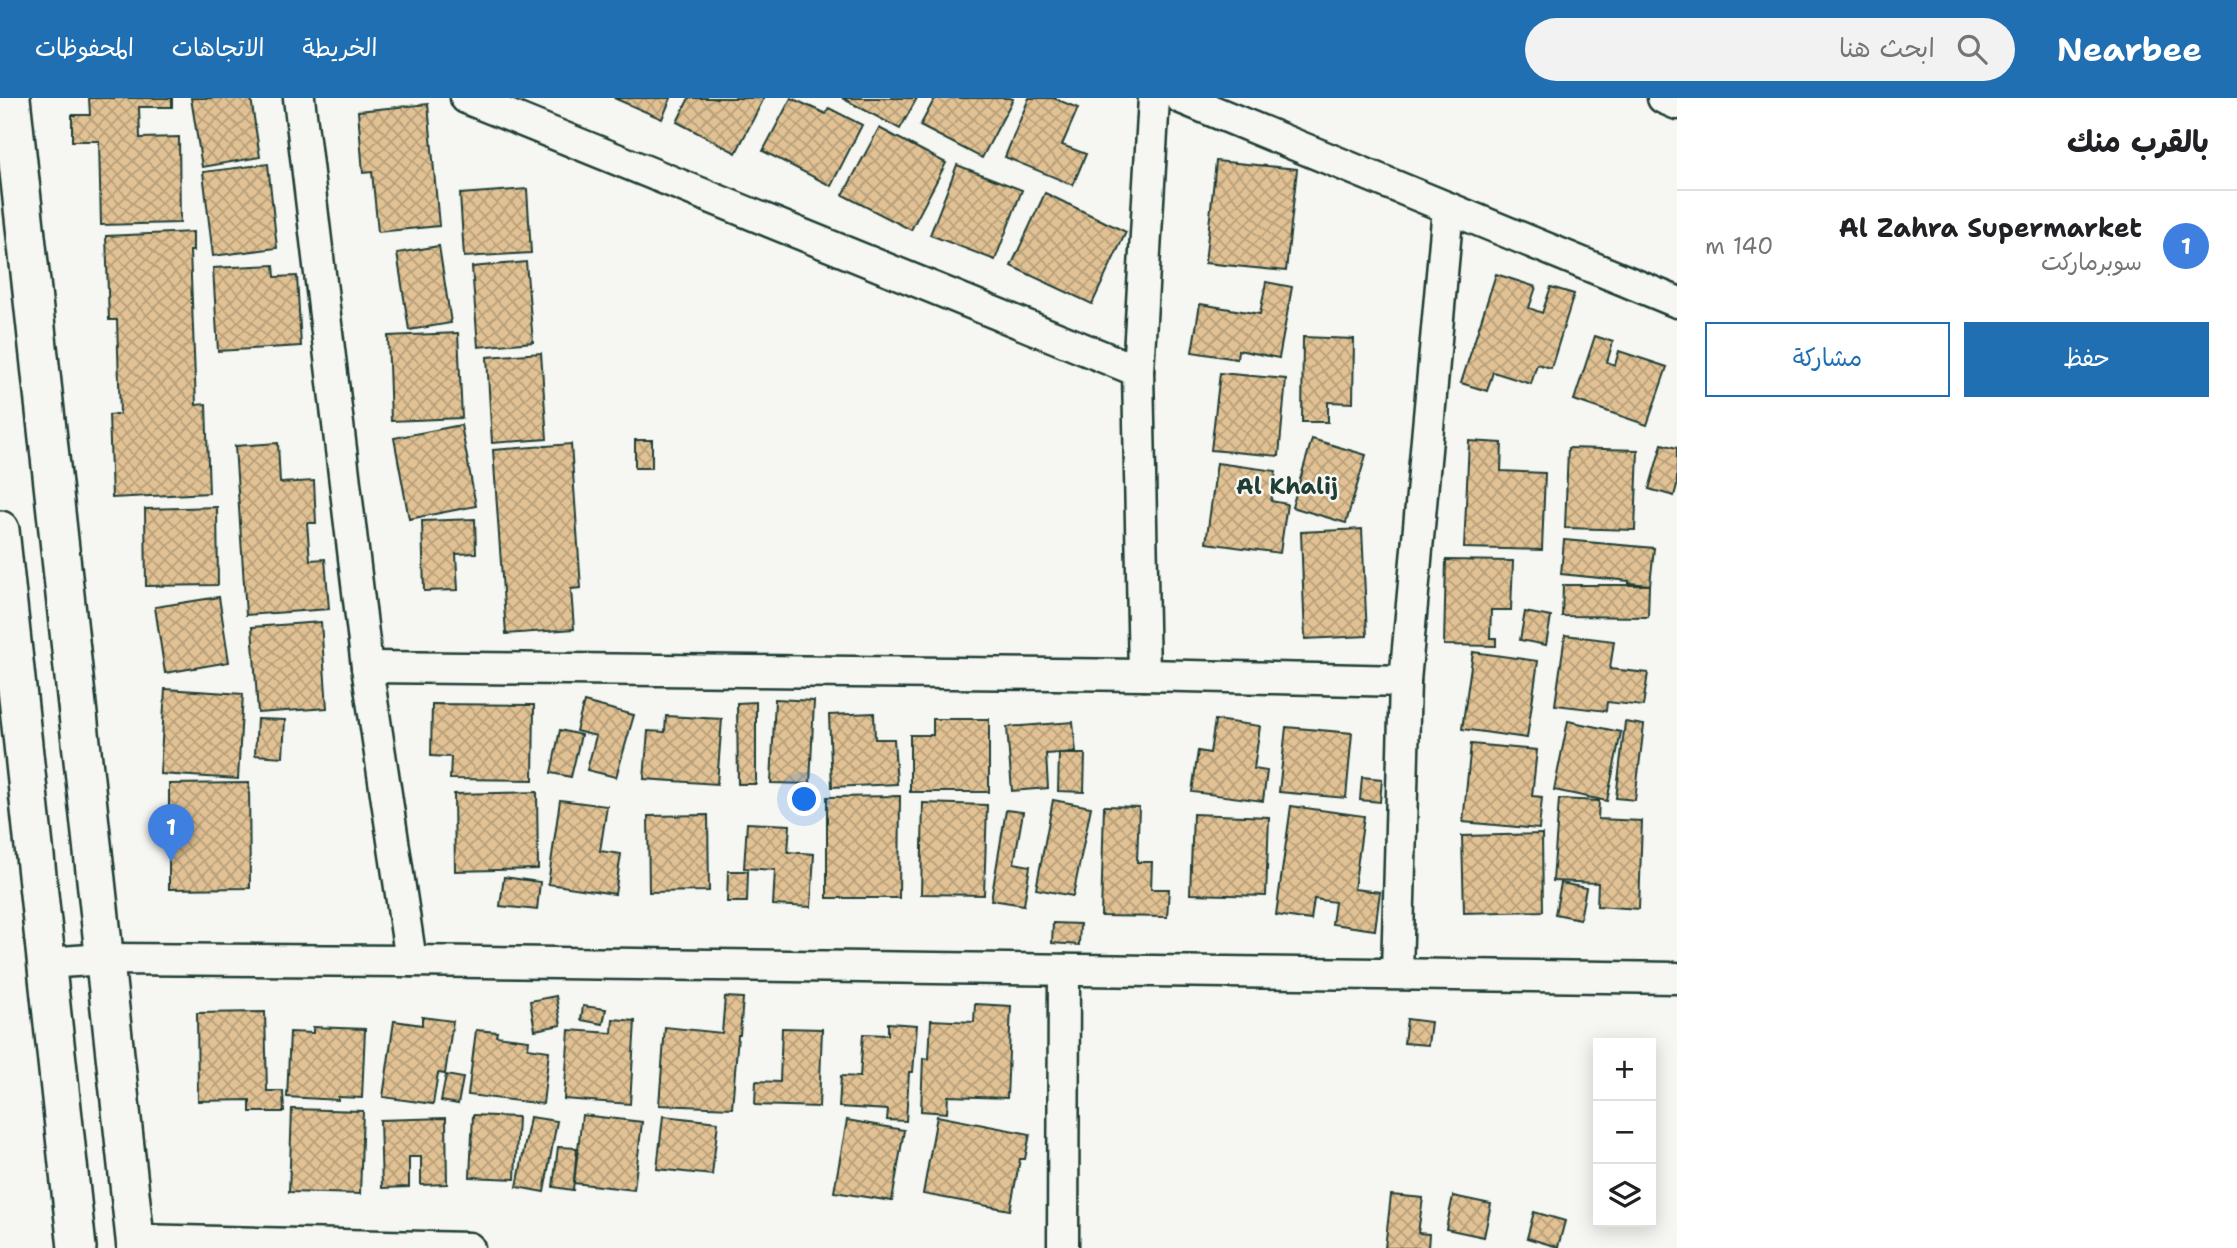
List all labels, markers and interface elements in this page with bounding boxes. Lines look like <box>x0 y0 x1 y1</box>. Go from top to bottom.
search box <box>1525 18 2015 81</box>
text: Nearbee <box>2057 27 2202 72</box>
text: ابحث هنا <box>1839 30 1935 65</box>
icon: search <box>1953 30 1991 68</box>
text: المحفوظات <box>35 32 134 64</box>
text: الاتجاهات <box>172 32 265 64</box>
text: الخريطة <box>303 32 377 64</box>
text: بالقرب منك <box>2067 121 2209 162</box>
text: Al Zahra Supermarket <box>1839 210 2142 245</box>
text: 140 m <box>1705 231 1773 261</box>
text: 1 <box>2181 231 2191 261</box>
text: سوبرماركت <box>2041 247 2142 277</box>
button: مشاركة <box>1705 322 1950 397</box>
button: حفظ <box>1964 322 2209 397</box>
district label: Al Khalij <box>1236 471 1338 501</box>
your location <box>787 782 821 816</box>
pin: 1 <box>148 804 194 862</box>
map controls <box>1593 1038 1656 1227</box>
button: + <box>1593 1038 1656 1101</box>
button: − <box>1593 1101 1656 1164</box>
button: layers <box>1593 1164 1656 1227</box>

